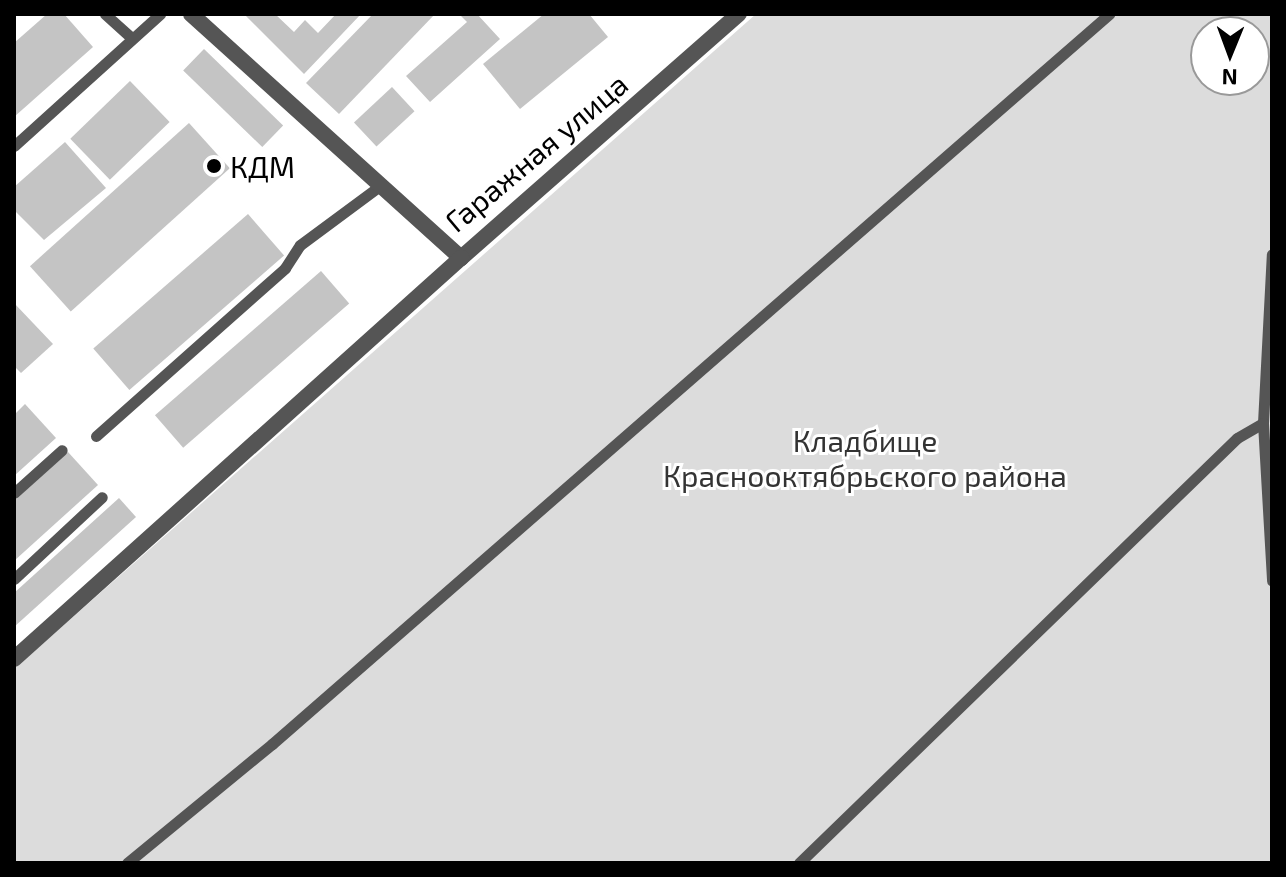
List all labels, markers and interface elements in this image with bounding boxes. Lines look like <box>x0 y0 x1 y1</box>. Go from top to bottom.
north arrow <box>1190 16 1270 96</box>
street label: Гаражная улица <box>437 65 635 239</box>
text: N <box>1221 65 1238 91</box>
place label: КДМ <box>230 148 295 184</box>
marker: КДМ <box>205 157 223 175</box>
park label: Кладбище Краснооктябрьского района <box>663 422 1067 492</box>

